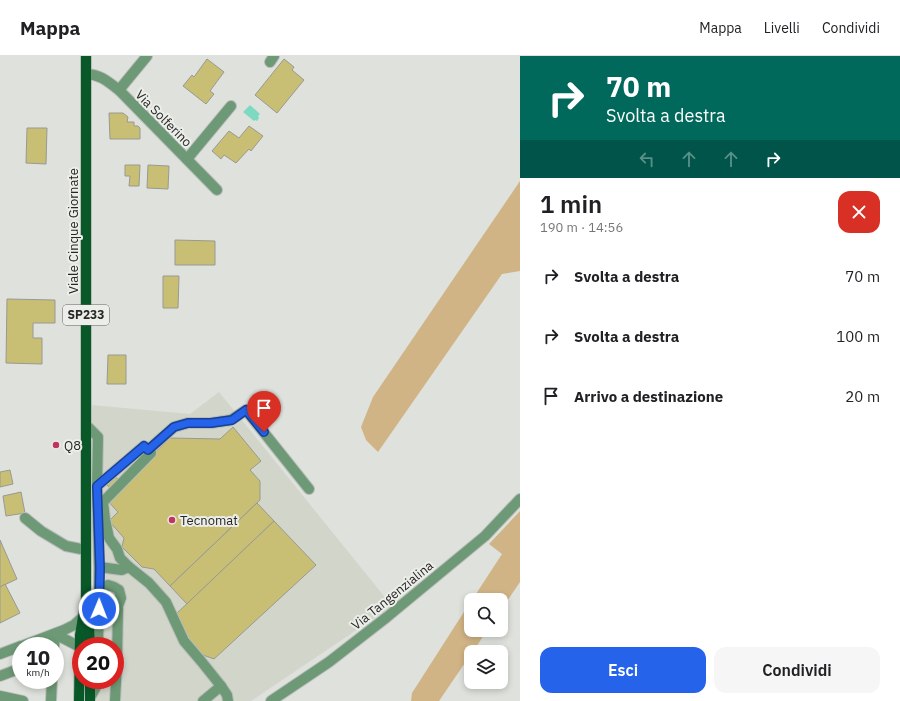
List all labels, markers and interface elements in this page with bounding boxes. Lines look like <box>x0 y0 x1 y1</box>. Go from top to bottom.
text: Mappa <box>20 16 80 40</box>
text: Mappa <box>699 19 742 37</box>
text: Livelli <box>764 19 800 37</box>
text: Condividi <box>822 19 880 37</box>
text: 70 m <box>606 68 671 105</box>
icon: right <box>540 72 592 124</box>
street label: Via Solferino <box>132 86 196 150</box>
text: Svolta a destra <box>606 104 726 127</box>
icon: left <box>636 148 658 170</box>
icon: ahead <box>678 148 700 170</box>
icon: ahead <box>720 148 742 170</box>
icon: right <box>762 148 784 170</box>
street label: Viale Cinque Giornate <box>65 168 82 294</box>
text: 1 min <box>540 188 602 220</box>
button: close <box>838 191 880 233</box>
text: 190 m · 14:56 <box>540 219 623 236</box>
icon: right <box>540 265 562 287</box>
text: Svolta a destra <box>574 267 679 286</box>
text: 70 m <box>845 267 880 286</box>
road number: SP233 <box>63 305 109 325</box>
icon: right <box>540 325 562 347</box>
text: Svolta a destra <box>574 327 679 346</box>
text: 100 m <box>836 327 880 346</box>
icon: arrive <box>540 385 562 407</box>
text: Arrivo a destinazione <box>574 387 723 406</box>
text: 20 m <box>845 387 880 406</box>
pin <box>247 391 281 432</box>
icon: arrive <box>253 397 275 419</box>
place label: Q8 <box>64 437 81 454</box>
marker: Q8 <box>51 440 61 450</box>
place label: Tecnomat <box>180 512 238 529</box>
marker: Tecnomat <box>167 515 177 525</box>
street label: Via Tangenzialina <box>348 557 437 634</box>
position arrow <box>78 588 120 630</box>
map controls <box>464 593 508 689</box>
button: search <box>464 593 508 637</box>
speed limit sign: 20 <box>72 637 124 689</box>
text: 10 <box>26 644 50 671</box>
button: layers <box>464 645 508 689</box>
button: Esci <box>540 647 706 693</box>
button: Condividi <box>714 647 880 693</box>
text: km/h <box>26 666 50 679</box>

